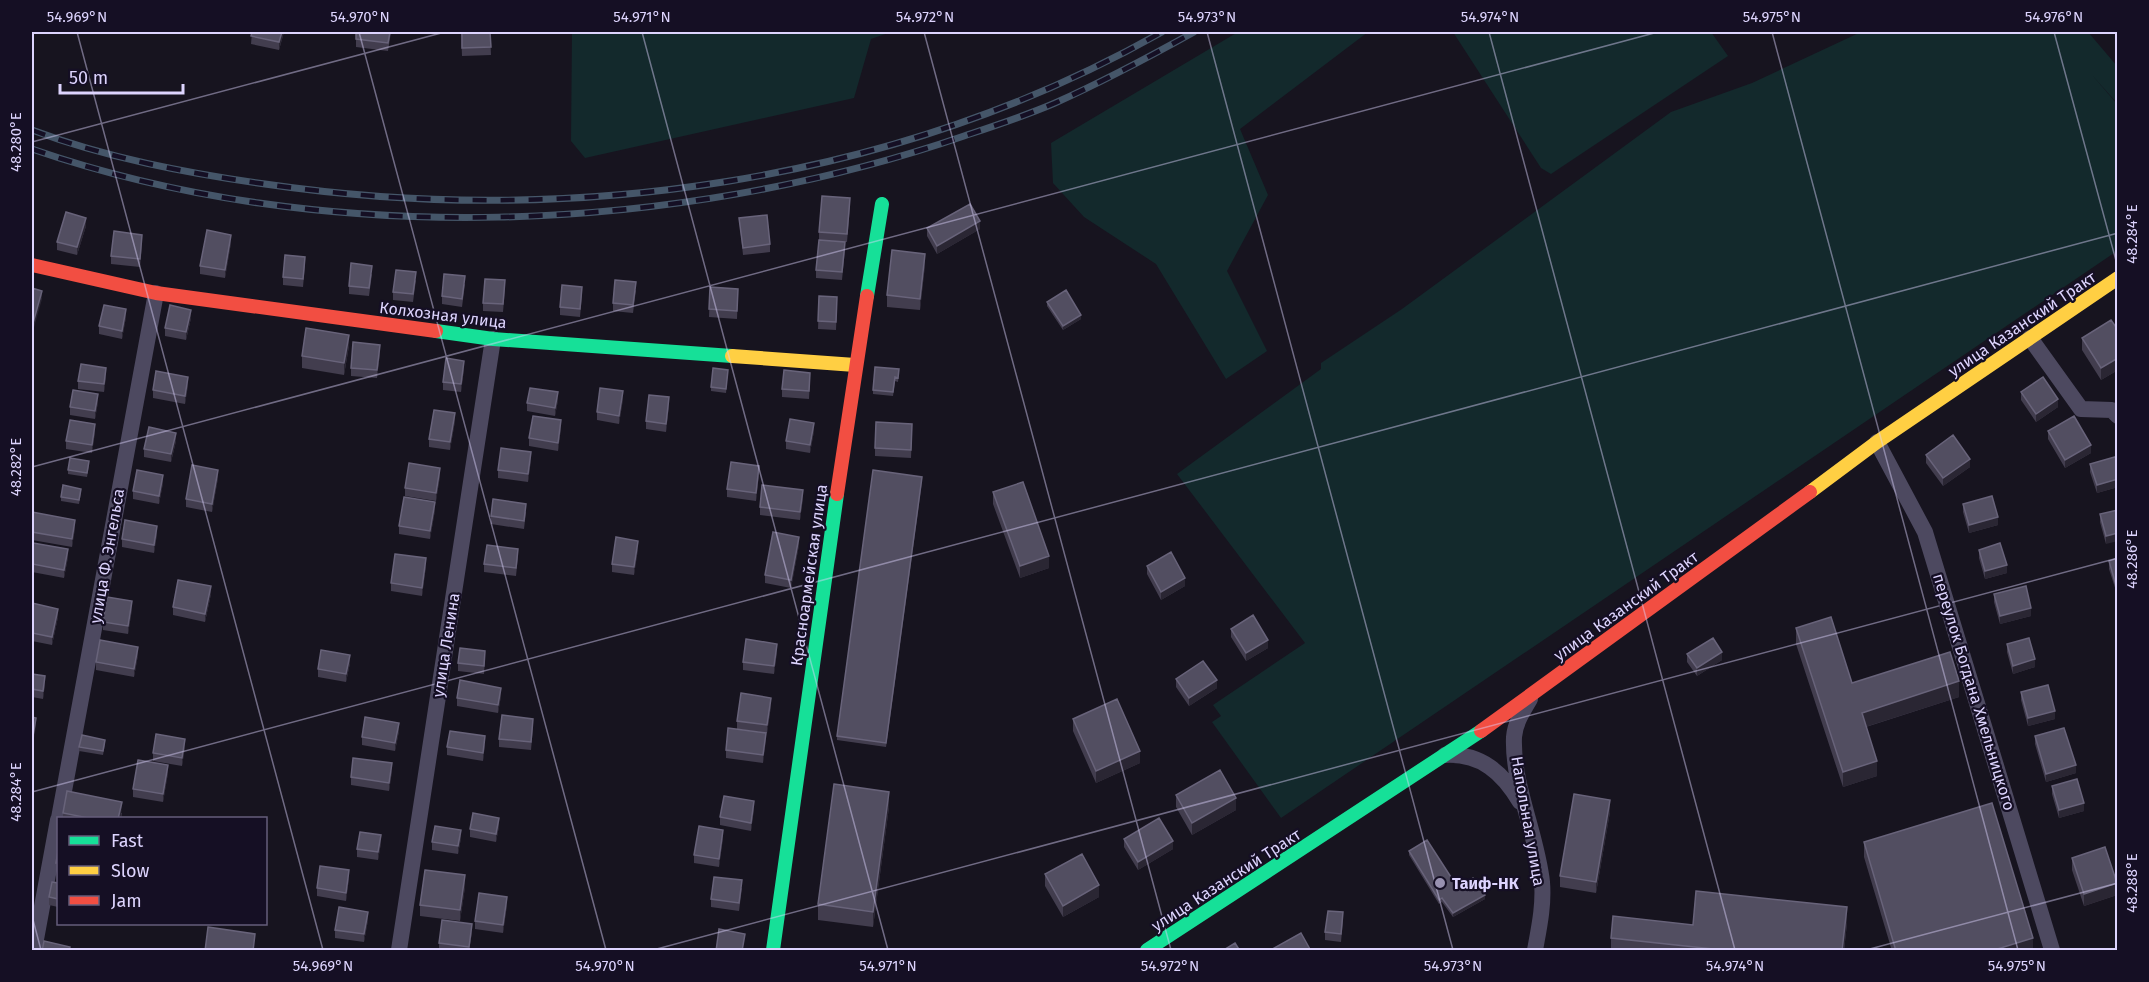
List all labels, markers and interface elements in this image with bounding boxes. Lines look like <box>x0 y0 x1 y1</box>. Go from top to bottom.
text: 54.969°N <box>47 8 107 26</box>
text: 54.970°N <box>330 8 390 26</box>
text: 54.971°N <box>613 8 671 26</box>
text: 54.972°N <box>896 8 954 26</box>
text: 54.973°N <box>1178 8 1236 26</box>
text: 54.974°N <box>1461 8 1519 26</box>
text: 54.975°N <box>1743 8 1801 26</box>
text: 54.976°N <box>2025 8 2083 26</box>
scale bar <box>60 57 183 95</box>
text: 50 m <box>69 67 108 89</box>
text: 48.280°E <box>7 112 25 172</box>
text: 48.284°E <box>2123 204 2141 264</box>
street label: улица Казанский Тракт <box>1945 267 2100 381</box>
street label: Колхозная улица <box>378 298 508 332</box>
text: 48.282°E <box>7 438 25 496</box>
street label: Красноармейская улица <box>787 483 831 667</box>
street label: улица Ф. Энгельса <box>86 487 128 625</box>
text: 48.286°E <box>2123 529 2141 589</box>
street label: улица Казанский Тракт <box>1550 547 1703 665</box>
street label: переулок Богдана Хмельницкого <box>1929 571 2019 813</box>
street label: улица Ленина <box>428 591 464 699</box>
street label: Напольная улица <box>1507 755 1549 887</box>
text: 48.284°E <box>7 762 25 822</box>
legend <box>57 817 267 925</box>
street label: улица Казанский Тракт <box>1148 824 1305 935</box>
text: Fast <box>111 830 144 852</box>
text: 48.288°E <box>2123 853 2141 913</box>
text: Slow <box>111 860 150 882</box>
place label: Таиф-НК <box>1452 874 1520 893</box>
marker: Таиф-НК <box>1433 876 1447 890</box>
text: Jam <box>111 890 142 912</box>
text: 54.969°N <box>293 957 353 975</box>
text: 54.970°N <box>575 957 635 975</box>
text: 54.971°N <box>859 957 917 975</box>
text: 54.972°N <box>1141 957 1199 975</box>
text: 54.973°N <box>1424 957 1482 975</box>
text: 54.974°N <box>1706 957 1764 975</box>
text: 54.975°N <box>1988 957 2046 975</box>

